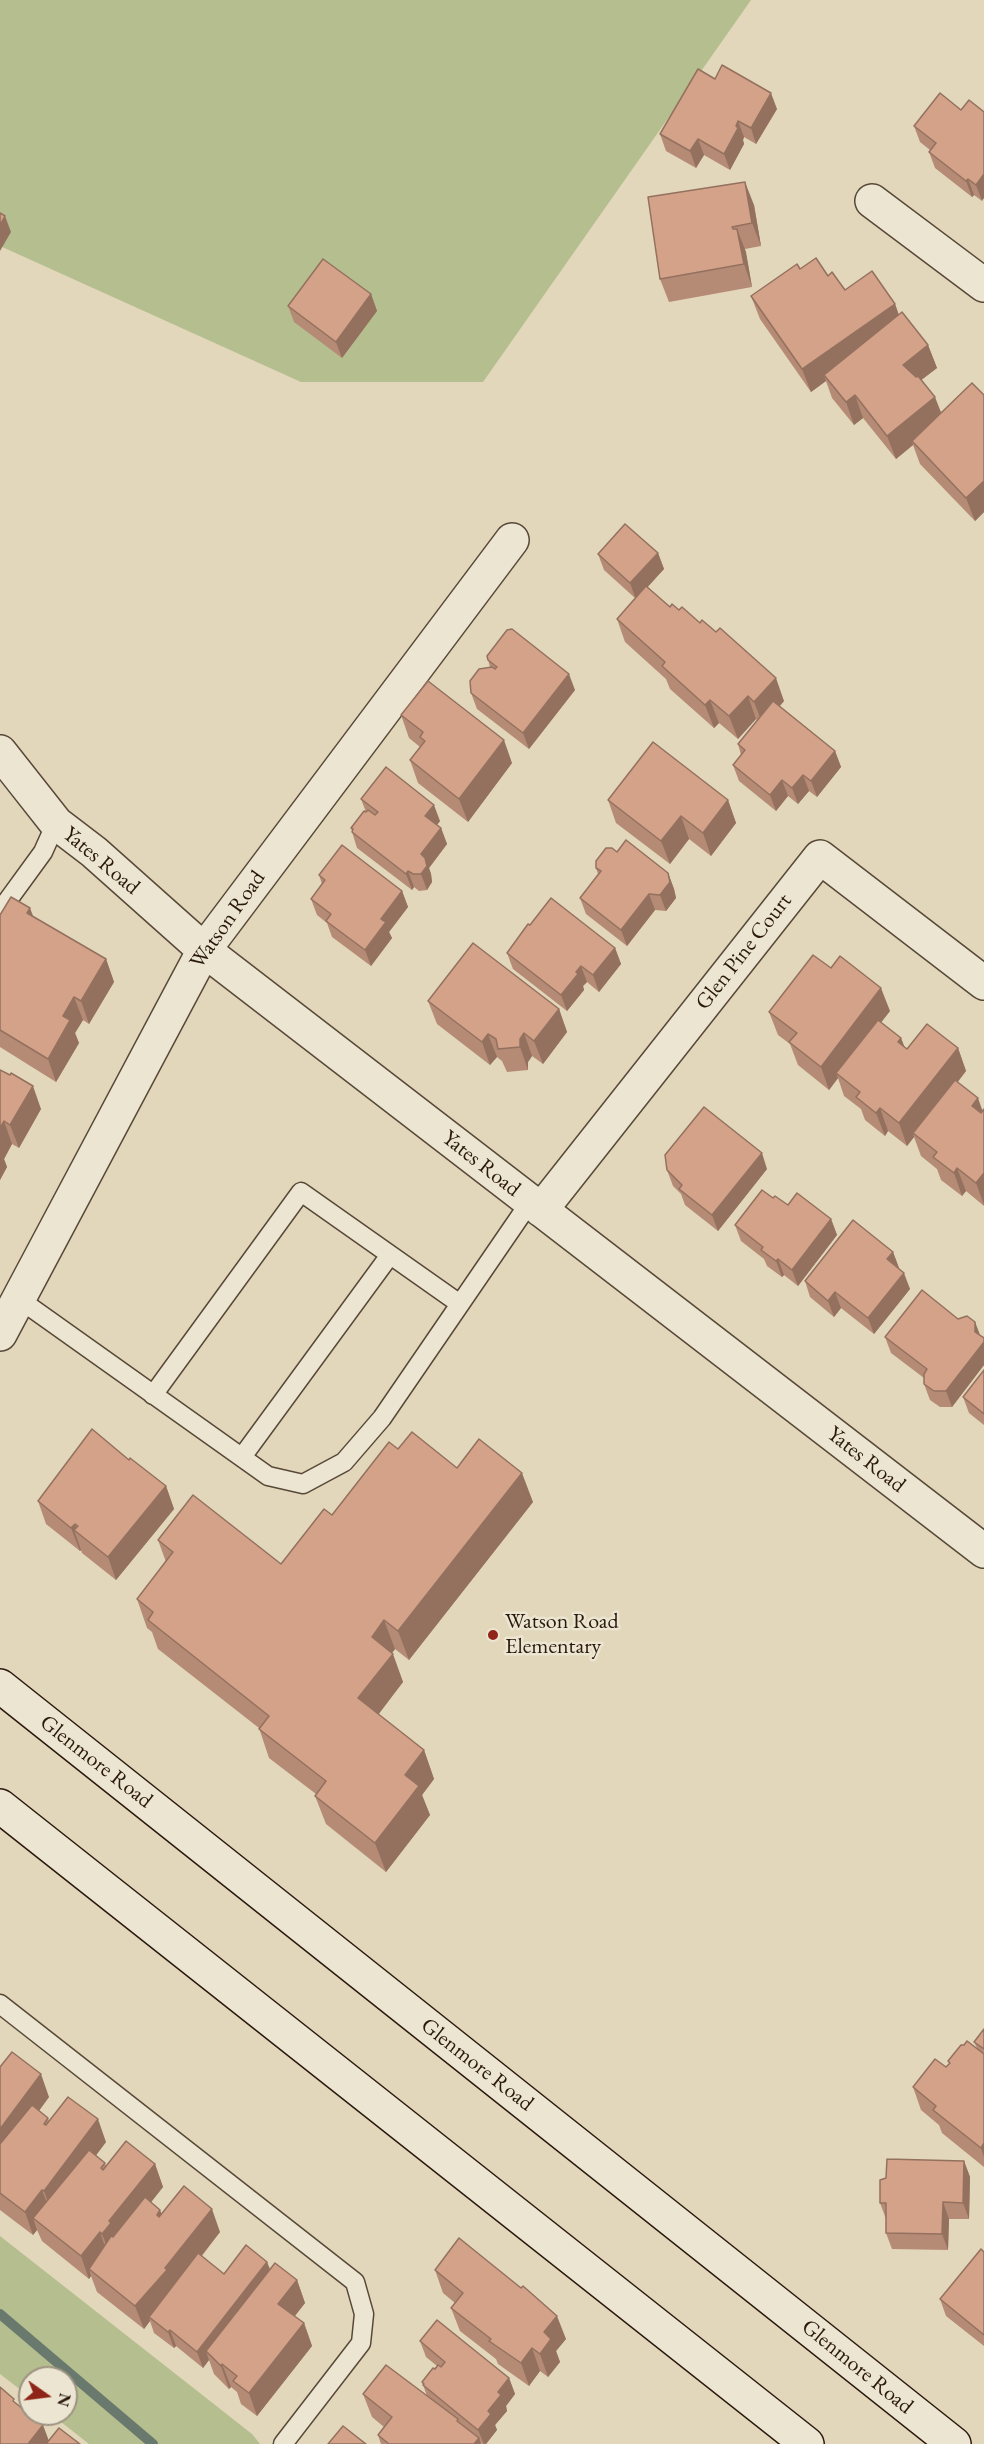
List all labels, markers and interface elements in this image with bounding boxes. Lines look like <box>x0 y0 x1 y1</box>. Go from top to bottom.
street label: Yates Road <box>57 821 145 901</box>
street label: Watson Road <box>185 866 271 974</box>
street label: Glen Pine Court <box>690 889 798 1015</box>
street label: Yates Road <box>436 1125 526 1203</box>
street label: Yates Road <box>821 1421 911 1499</box>
place label: Watson Road Elementary <box>505 1609 619 1660</box>
marker: Watson Road Elementary <box>486 1628 500 1642</box>
street label: Glenmore Road <box>34 1710 158 1814</box>
street label: Glenmore Road <box>415 2013 539 2117</box>
street label: Glenmore Road <box>796 2314 918 2420</box>
north arrow <box>18 2366 78 2426</box>
text: N <box>52 2391 76 2409</box>

